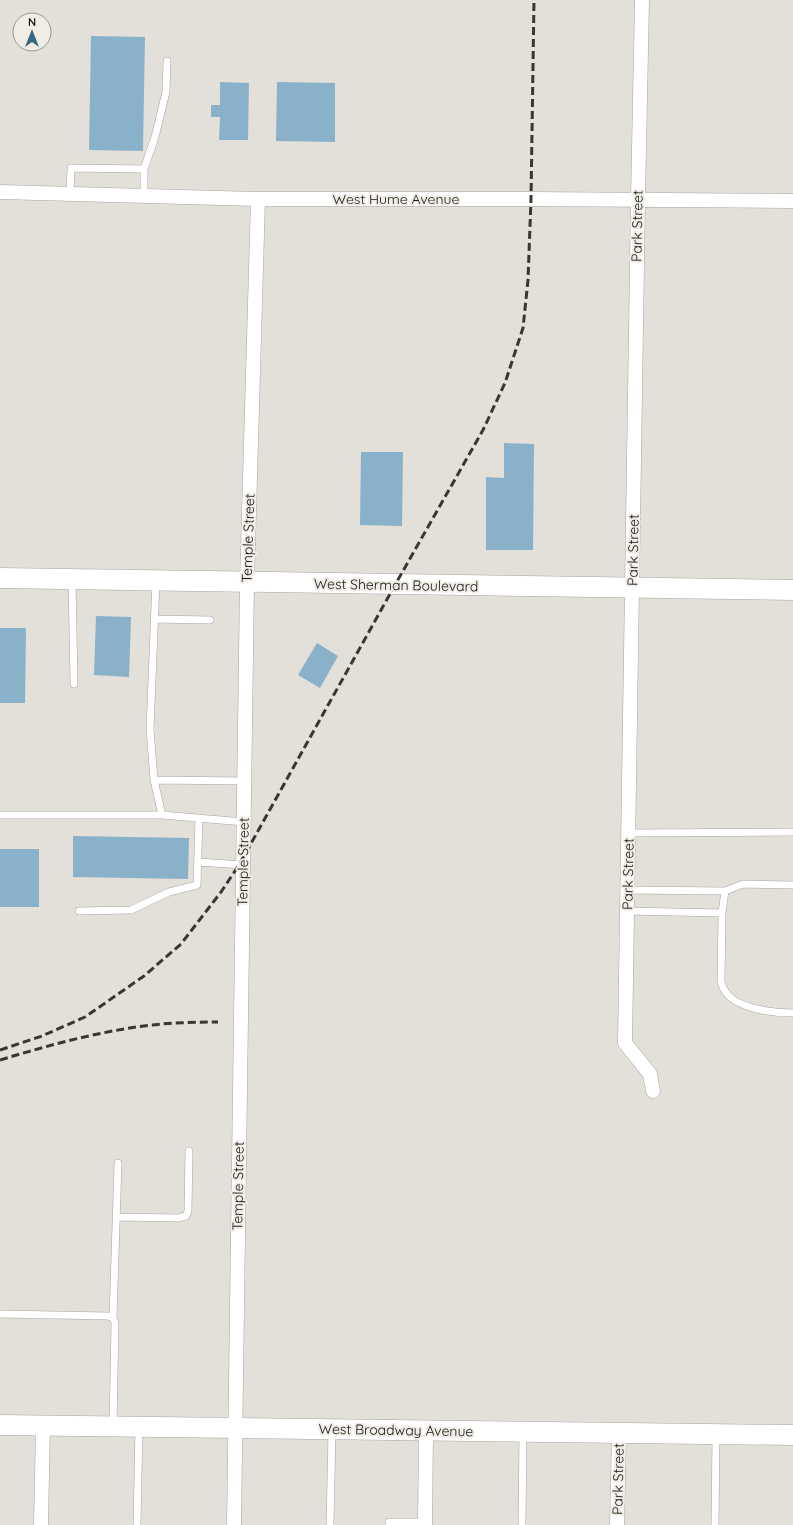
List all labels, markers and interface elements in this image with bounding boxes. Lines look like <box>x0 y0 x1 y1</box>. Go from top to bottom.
north arrow <box>12 12 52 52</box>
text: N <box>28 15 36 29</box>
street label: West Hume Avenue <box>333 190 459 208</box>
street label: Park Street <box>627 190 647 262</box>
street label: Temple Street <box>237 493 259 583</box>
street label: Park Street <box>623 514 643 586</box>
street label: West Sherman Boulevard <box>314 575 478 595</box>
street label: Temple Street <box>233 817 253 907</box>
street label: Park Street <box>618 838 638 910</box>
street label: Temple Street <box>228 1141 248 1231</box>
street label: West Broadway Avenue <box>319 1420 474 1440</box>
street label: Park Street <box>608 1443 628 1515</box>

